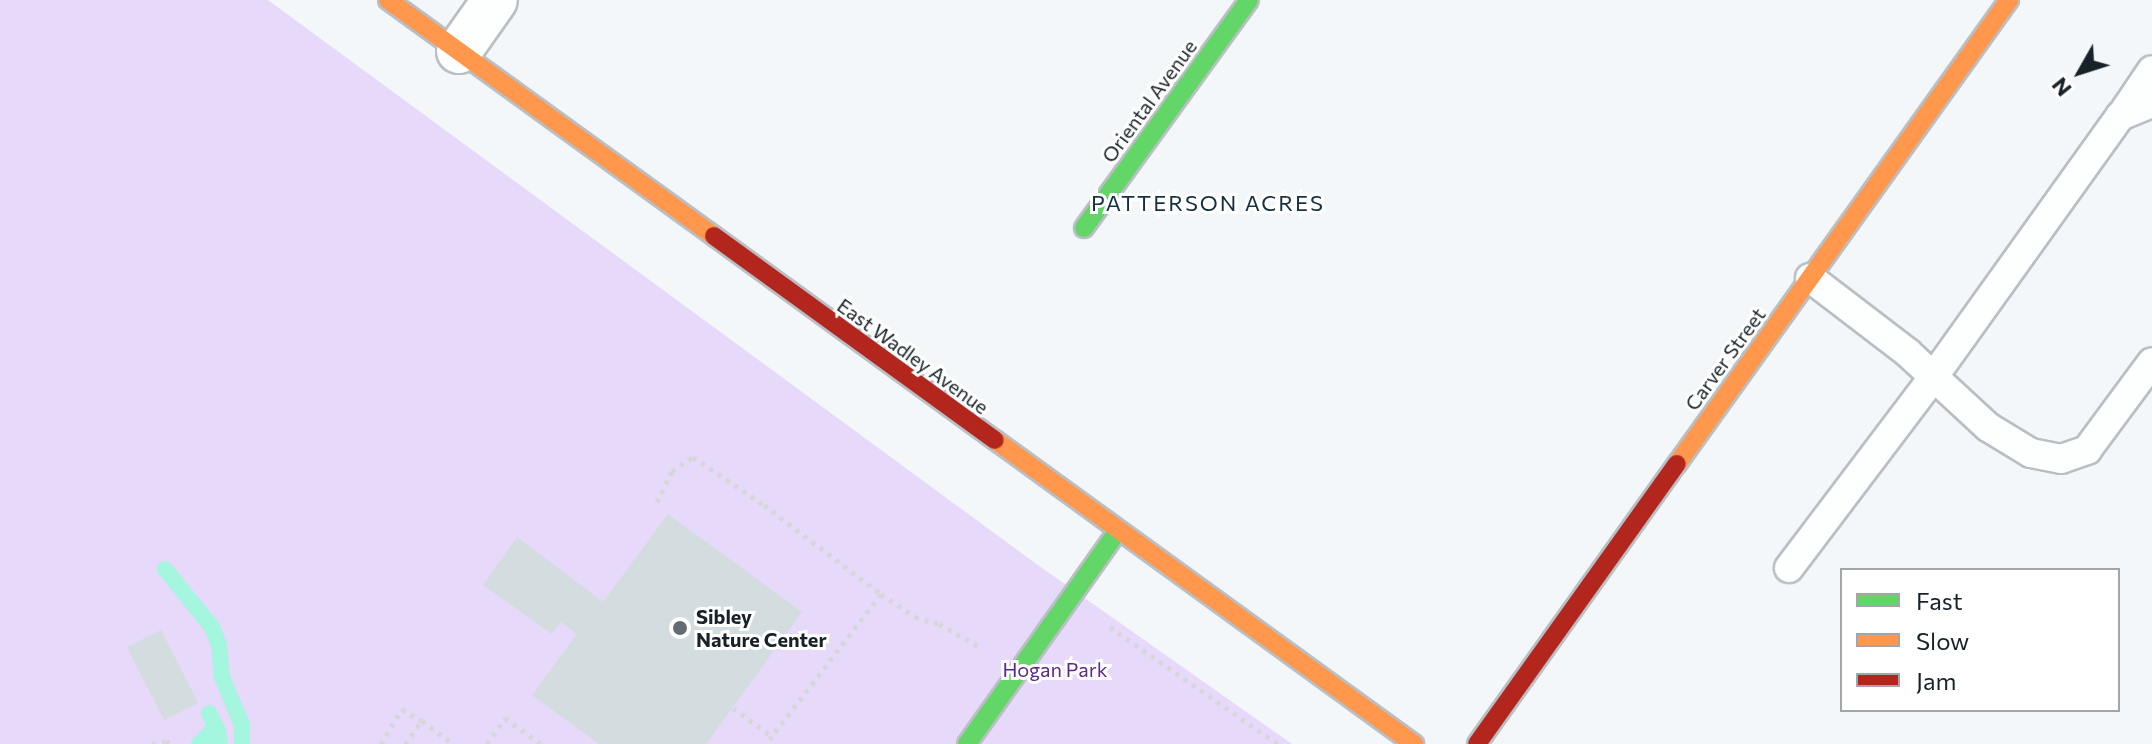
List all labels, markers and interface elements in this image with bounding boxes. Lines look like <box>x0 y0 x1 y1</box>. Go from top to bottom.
north arrow <box>2040 32 2120 112</box>
street label: Oriental Avenue <box>1096 35 1202 167</box>
text: N <box>2045 73 2077 102</box>
district label: PATTERSON ACRES <box>1091 190 1325 216</box>
street label: East Wadley Avenue <box>833 293 993 419</box>
street label: Carver Street <box>1680 303 1770 415</box>
legend <box>1840 568 2120 712</box>
text: Fast <box>1916 586 1963 615</box>
place label: Sibley Nature Center <box>696 604 827 651</box>
marker: Sibley Nature Center <box>671 619 689 637</box>
text: Slow <box>1916 626 1969 655</box>
park label: Hogan Park <box>1002 657 1108 681</box>
text: Jam <box>1916 666 1956 695</box>

